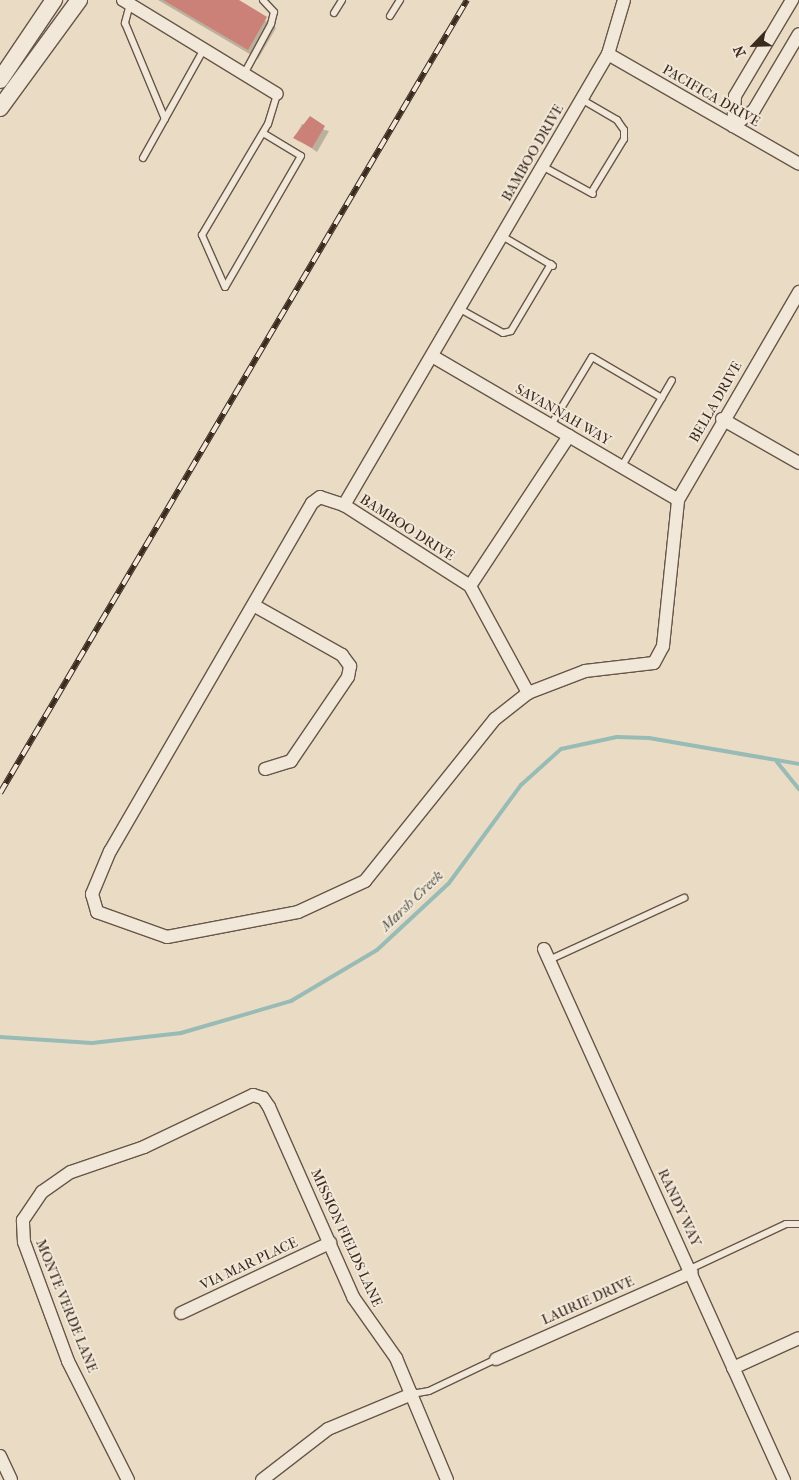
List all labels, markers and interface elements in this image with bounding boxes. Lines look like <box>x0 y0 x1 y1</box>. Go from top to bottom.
north arrow <box>729 20 779 70</box>
text: N <box>730 43 750 60</box>
street label: PACIFICA DRIVE <box>659 61 763 131</box>
street label: BAMBOO DRIVE <box>498 102 568 204</box>
street label: BELLA DRIVE <box>686 359 746 445</box>
street label: SAVANNAH WAY <box>512 381 614 449</box>
street label: BAMBOO DRIVE <box>357 491 457 565</box>
water label: Marsh Creek <box>377 867 447 935</box>
street label: MISSION FIELDS LANE <box>307 1166 385 1310</box>
street label: RANDY WAY <box>654 1166 704 1250</box>
street label: VIA MAR PLACE <box>198 1234 300 1294</box>
street label: MONTE VERDE LANE <box>32 1237 100 1375</box>
street label: LAURIE DRIVE <box>539 1273 637 1329</box>

